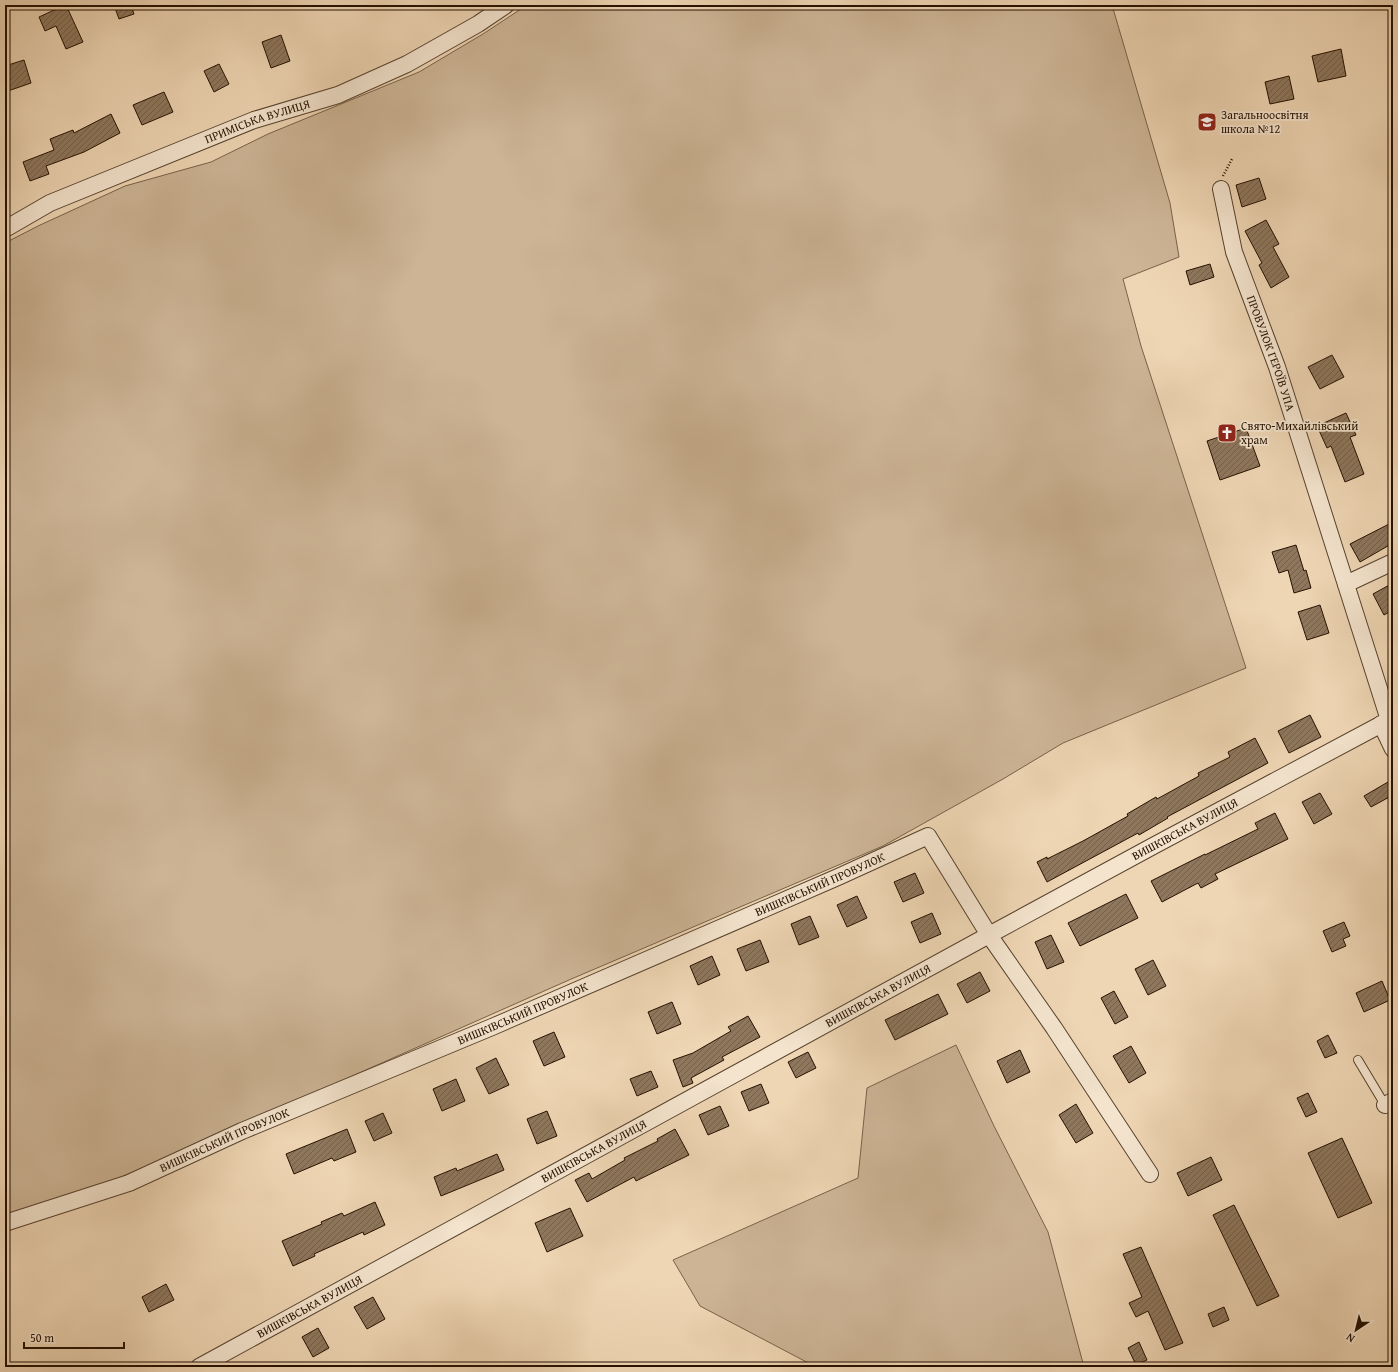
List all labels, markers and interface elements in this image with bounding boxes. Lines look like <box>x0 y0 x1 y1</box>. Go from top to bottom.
street label: ПРИМІСЬКА ВУЛИЦЯ <box>202 95 312 147</box>
place label: Загальноосвітня школа №12 <box>1221 106 1309 137</box>
school or university icon: Загальноосвітня школа №12 <box>1196 111 1218 133</box>
street label: ПРОВУЛОК ГЕРОЇВ УПА <box>1243 293 1300 414</box>
place label: Свято-Михайлівський храм <box>1241 417 1358 448</box>
church icon: Свято-Михайлівський храм <box>1216 422 1238 444</box>
street label: ВИШКІВСЬКА ВУЛИЦЯ <box>1129 793 1241 864</box>
street label: ВИШКІВСЬКИЙ ПРОВУЛОК <box>752 848 888 920</box>
street label: ВИШКІВСЬКА ВУЛИЦЯ <box>822 959 934 1031</box>
street label: ВИШКІВСЬКИЙ ПРОВУЛОК <box>455 977 591 1048</box>
street label: ВИШКІВСЬКИЙ ПРОВУЛОК <box>157 1103 292 1176</box>
street label: ВИШКІВСЬКА ВУЛИЦЯ <box>538 1115 649 1186</box>
street label: ВИШКІВСЬКА ВУЛИЦЯ <box>253 1270 365 1342</box>
north arrow <box>1336 1310 1376 1350</box>
scale bar <box>24 1324 124 1350</box>
text: 50 m <box>30 1329 54 1346</box>
text: N <box>1342 1329 1358 1347</box>

